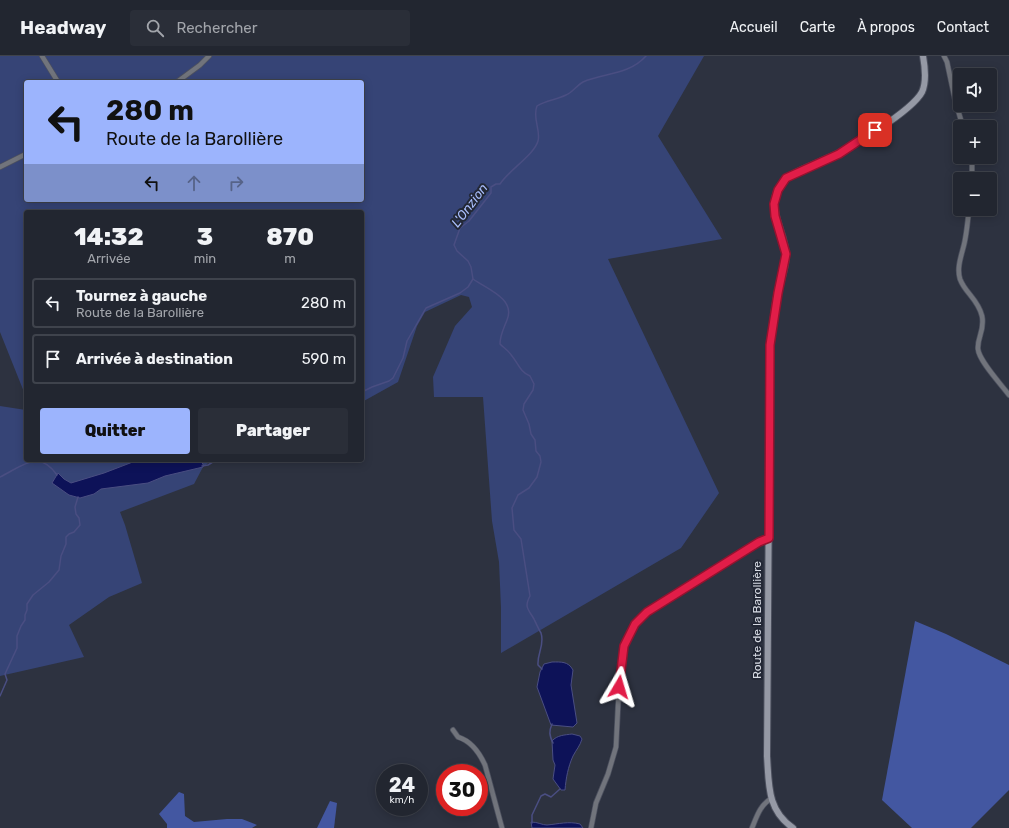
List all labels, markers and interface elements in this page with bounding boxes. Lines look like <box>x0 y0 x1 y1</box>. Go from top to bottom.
search box <box>130 10 410 46</box>
text: Headway <box>20 16 106 39</box>
icon: search <box>144 17 166 39</box>
text: Rechercher <box>176 19 257 37</box>
text: Accueil <box>730 19 778 36</box>
text: Carte <box>800 19 835 36</box>
text: À propos <box>857 19 915 36</box>
text: Contact <box>937 19 989 36</box>
map controls <box>953 68 997 216</box>
button: sound <box>953 68 997 112</box>
text: 280 m <box>106 94 194 127</box>
icon: left <box>40 96 92 148</box>
pin <box>858 113 892 147</box>
icon: arrive <box>864 119 886 141</box>
button: + <box>953 120 997 164</box>
text: Route de la Barollière <box>106 128 283 150</box>
icon: left <box>141 172 163 194</box>
icon: ahead <box>183 172 205 194</box>
icon: right <box>225 172 247 194</box>
button: − <box>953 172 997 216</box>
water label: L'Onzion <box>448 181 491 230</box>
text: 14:32 <box>74 223 144 251</box>
text: 3 <box>197 223 213 251</box>
text: 870 <box>266 223 314 251</box>
text: Arrivée <box>87 251 130 266</box>
text: min <box>194 251 216 266</box>
text: m <box>284 251 296 266</box>
text: Tournez à gauche <box>76 287 207 305</box>
icon: left <box>42 292 64 314</box>
text: 280 m <box>301 294 346 312</box>
text: Route de la Barollière <box>76 305 204 320</box>
icon: arrive <box>42 348 64 370</box>
text: Arrivée à destination <box>76 350 233 368</box>
text: 590 m <box>302 350 346 368</box>
button: Quitter <box>40 408 190 454</box>
button: Partager <box>198 408 348 454</box>
street label: Route de la Barollière <box>750 561 764 679</box>
position arrow <box>598 666 640 708</box>
speed limit sign: 30 <box>436 764 488 816</box>
text: 24 <box>389 773 415 797</box>
text: km/h <box>390 794 414 806</box>

